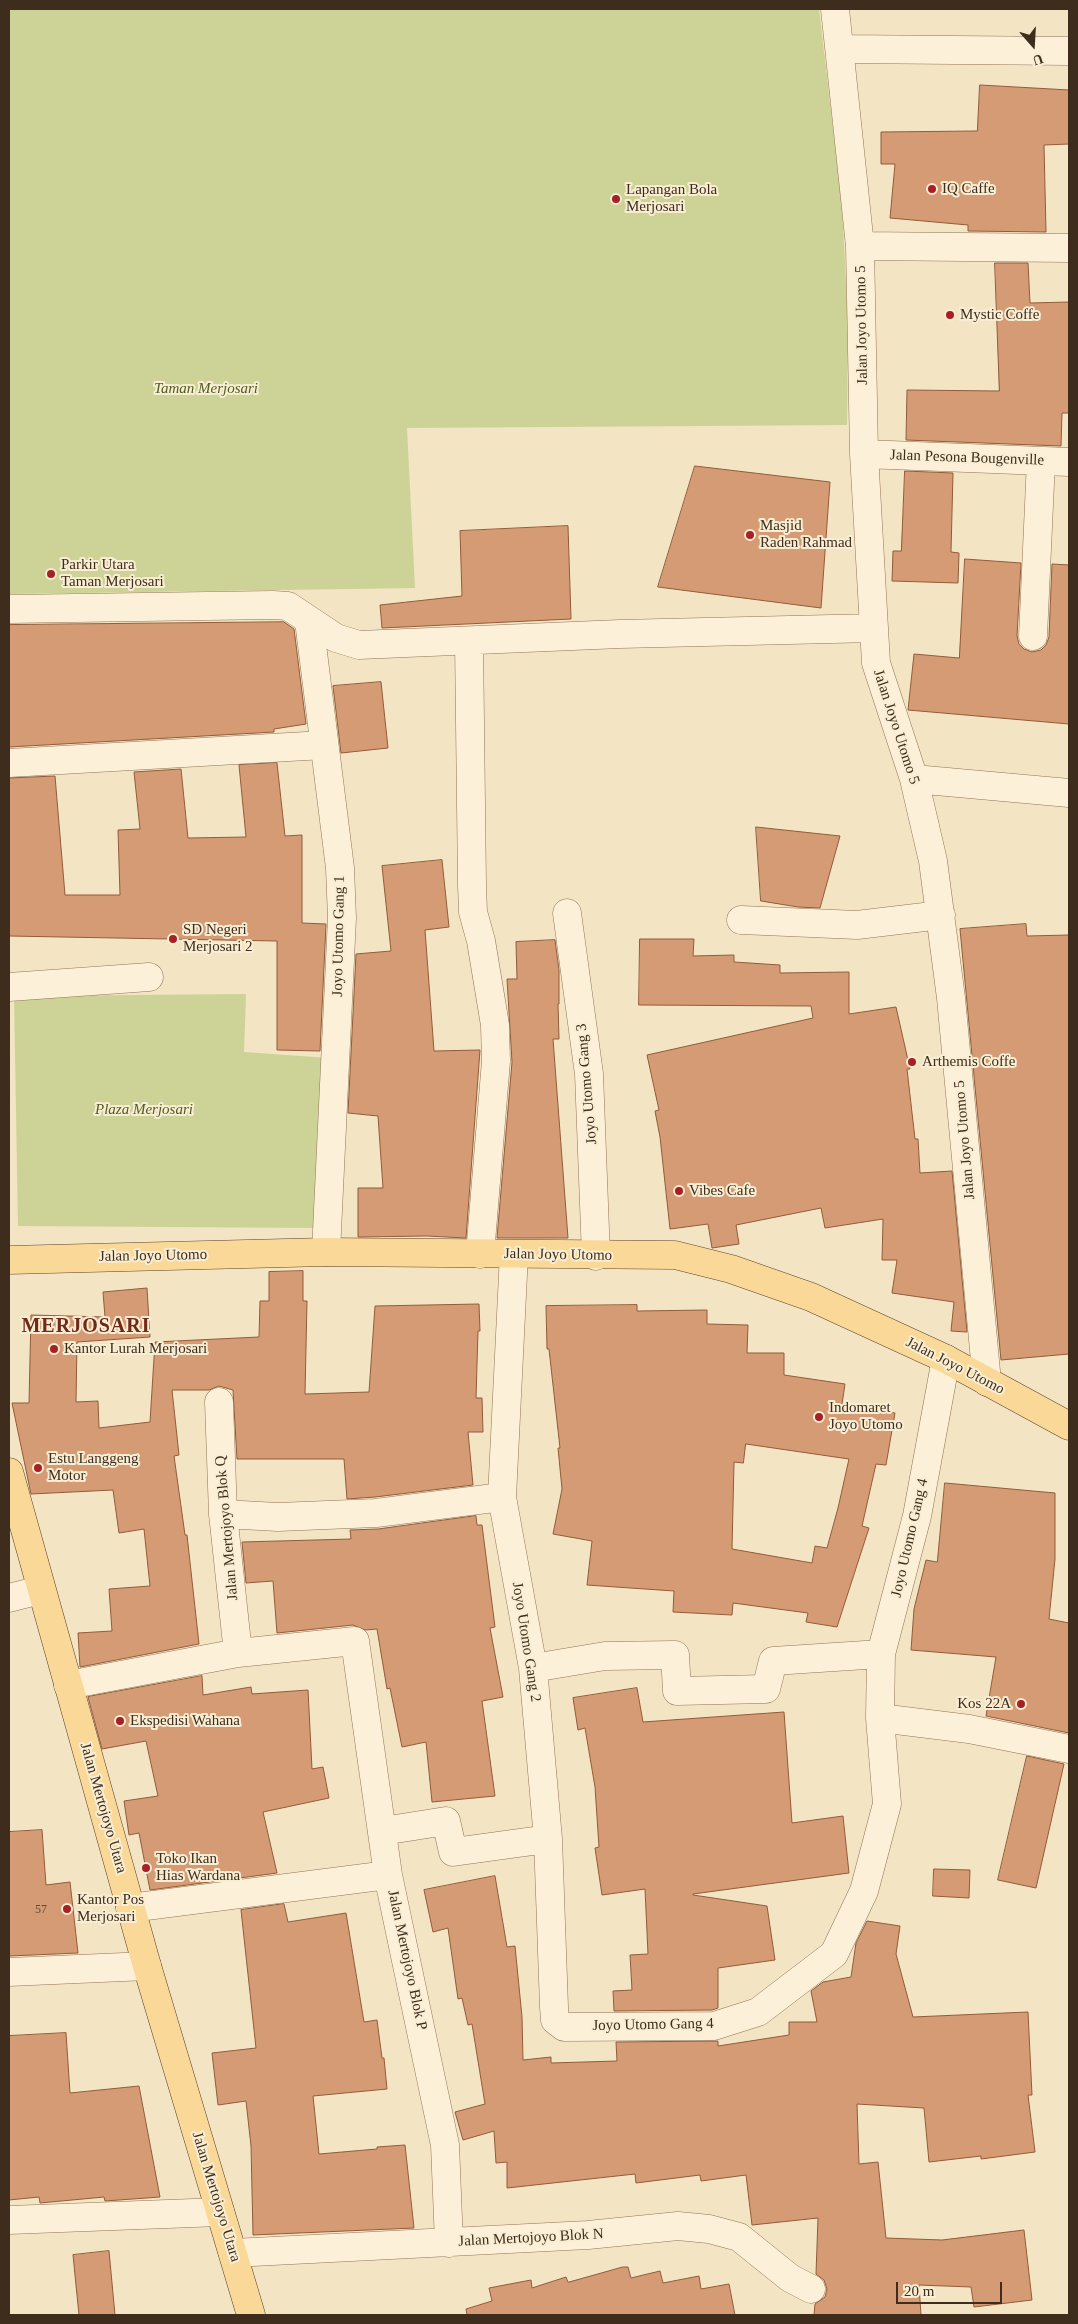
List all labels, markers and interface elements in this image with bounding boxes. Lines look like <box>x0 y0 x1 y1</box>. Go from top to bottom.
north arrow <box>1008 20 1058 70</box>
text: U <box>1031 51 1045 68</box>
place label: IQ Caffe <box>942 180 995 198</box>
place label: Lapangan Bola Merjosari <box>626 181 717 216</box>
marker: IQ Caffe <box>926 183 938 195</box>
marker: Lapangan Bola Merjosari <box>610 193 622 205</box>
street label: Jalan Joyo Utomo 5 <box>852 265 872 385</box>
place label: Mystic Coffe <box>960 306 1039 324</box>
marker: Mystic Coffe <box>944 309 956 321</box>
park label: Taman Merjosari <box>154 380 258 398</box>
street label: Jalan Pesona Bougenville <box>890 446 1044 470</box>
place label: Masjid Raden Rahmad <box>760 517 852 552</box>
marker: Masjid Raden Rahmad <box>744 529 756 541</box>
place label: Parkir Utara Taman Merjosari <box>61 556 164 591</box>
marker: Parkir Utara Taman Merjosari <box>45 568 57 580</box>
street label: Jalan Joyo Utomo 5 <box>869 667 923 787</box>
street label: Joyo Utomo Gang 1 <box>329 875 349 997</box>
place label: SD Negeri Merjosari 2 <box>183 921 253 956</box>
marker: SD Negeri Merjosari 2 <box>167 933 179 945</box>
street label: Joyo Utomo Gang 3 <box>573 1023 601 1145</box>
place label: Arthemis Coffe <box>922 1053 1015 1071</box>
marker: Arthemis Coffe <box>906 1056 918 1068</box>
street label: Jalan Joyo Utomo 5 <box>951 1080 979 1200</box>
park label: Plaza Merjosari <box>95 1101 193 1119</box>
place label: Vibes Cafe <box>689 1182 755 1200</box>
marker: Vibes Cafe <box>673 1185 685 1197</box>
street label: Jalan Joyo Utomo <box>504 1245 612 1265</box>
street label: Jalan Joyo Utomo <box>99 1246 207 1266</box>
district label: MERJOSARI <box>20 1315 152 1339</box>
street label: Jalan Joyo Utomo <box>903 1333 1007 1399</box>
place label: Kantor Lurah Merjosari <box>64 1340 207 1358</box>
marker: Kantor Lurah Merjosari <box>48 1343 60 1355</box>
place label: Indomaret Joyo Utomo <box>829 1399 903 1434</box>
marker: Indomaret Joyo Utomo <box>813 1411 825 1423</box>
place label: Estu Langgeng Motor <box>48 1450 138 1485</box>
street label: Jalan Mertojoyo Blok Q <box>212 1455 242 1601</box>
marker: Estu Langgeng Motor <box>32 1462 44 1474</box>
street label: Joyo Utomo Gang 4 <box>888 1477 932 1599</box>
street label: Joyo Utomo Gang 2 <box>508 1581 544 1703</box>
place label: Kos 22A <box>957 1695 1011 1713</box>
marker: Kos 22A <box>1015 1698 1027 1710</box>
place label: Ekspedisi Wahana <box>130 1712 240 1730</box>
marker: Ekspedisi Wahana <box>114 1715 126 1727</box>
street label: Jalan Mertojoyo Utara <box>76 1741 130 1875</box>
place label: Toko Ikan Hias Wardana <box>156 1850 240 1885</box>
marker: Toko Ikan Hias Wardana <box>140 1862 152 1874</box>
street label: Jalan Mertojoyo Blok P <box>383 1888 431 2032</box>
place label: Kantor Pos Merjosari <box>77 1891 144 1926</box>
house number: 57 <box>35 1903 47 1917</box>
marker: Kantor Pos Merjosari <box>61 1903 73 1915</box>
street label: Joyo Utomo Gang 4 <box>592 2015 714 2035</box>
street label: Jalan Mertojoyo Utara <box>188 2130 244 2264</box>
street label: Jalan Mertojoyo Blok N <box>458 2225 604 2251</box>
scale bar <box>898 2272 1004 2304</box>
text: 20 m <box>904 2283 934 2299</box>

